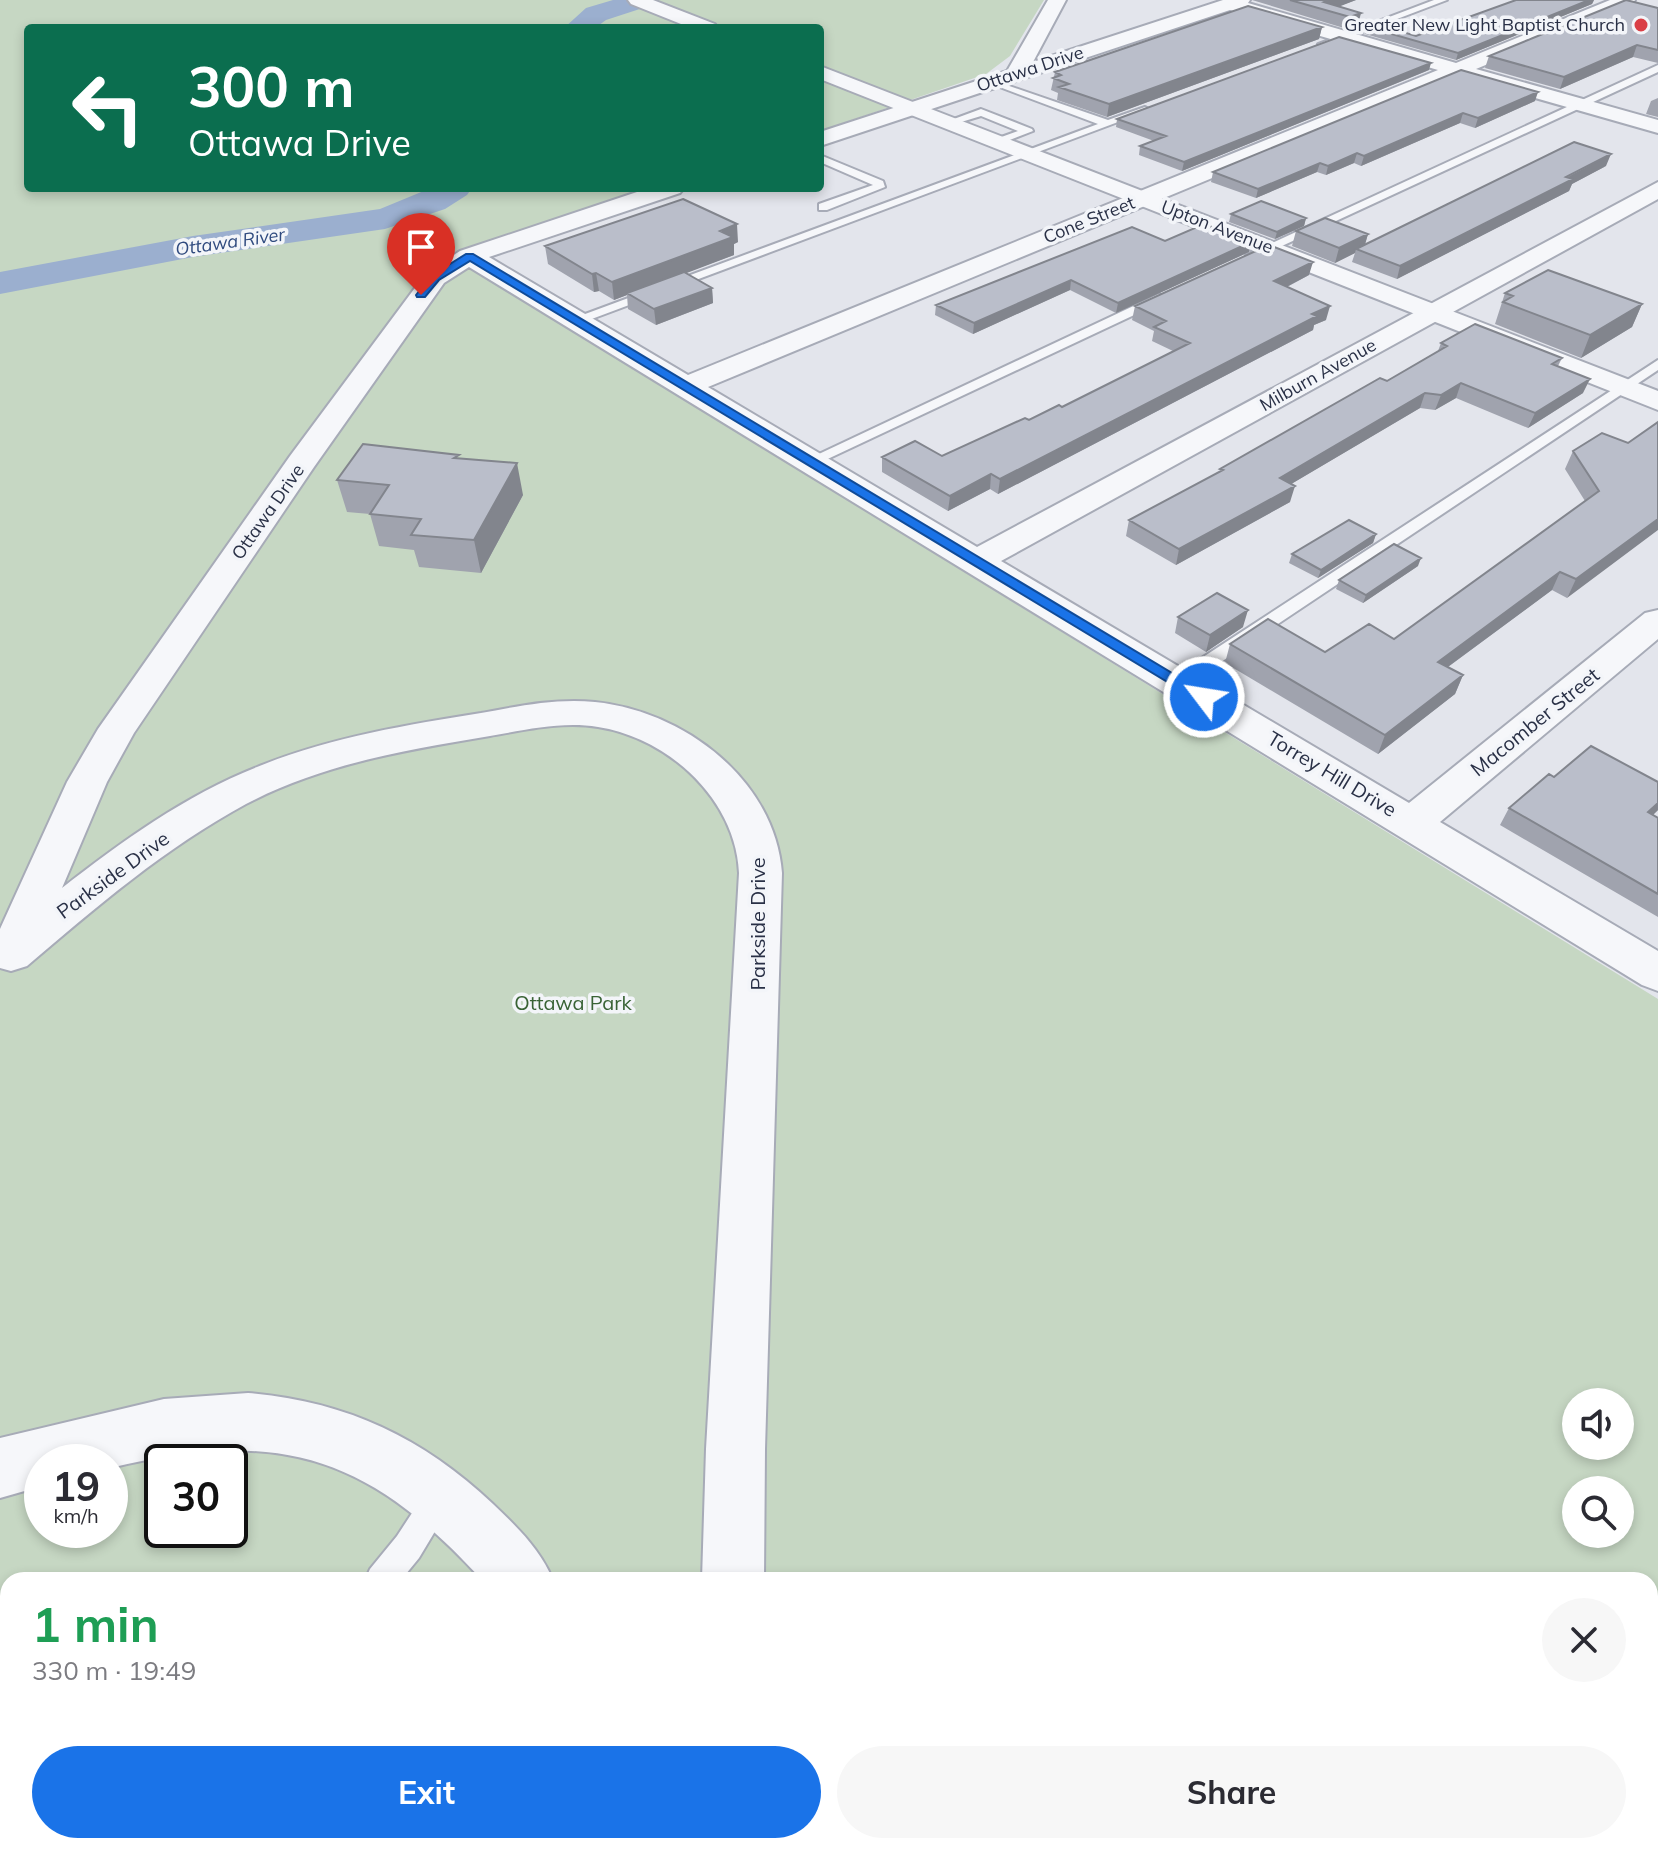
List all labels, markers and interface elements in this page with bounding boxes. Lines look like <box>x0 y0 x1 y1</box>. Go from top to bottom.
place label: Greater New Light Baptist Church <box>1344 13 1625 36</box>
marker: Greater New Light Baptist Church <box>1632 16 1650 34</box>
street label: Ottawa Drive <box>973 40 1086 97</box>
text: 300 m <box>188 51 355 121</box>
icon: left <box>56 56 160 160</box>
text: Ottawa Drive <box>188 120 411 165</box>
street label: Cone Street <box>1040 191 1138 248</box>
street label: Upton Avenue <box>1158 195 1277 258</box>
pin <box>387 213 455 295</box>
water label: Ottawa River <box>174 222 288 261</box>
icon: arrive <box>399 225 443 269</box>
street label: Milburn Avenue <box>1255 333 1380 416</box>
street label: Ottawa Drive <box>226 459 309 564</box>
position arrow <box>1162 655 1246 739</box>
street label: Macomber Street <box>1465 662 1604 781</box>
street label: Torrey Hill Drive <box>1263 725 1401 822</box>
street label: Parkside Drive <box>52 825 174 924</box>
street label: Parkside Drive <box>745 857 770 991</box>
park label: Ottawa Park <box>514 990 632 1015</box>
map controls <box>1562 1388 1634 1548</box>
button: sound <box>1562 1388 1634 1460</box>
speed limit sign: 30 <box>144 1444 248 1548</box>
text: 19 <box>52 1461 100 1511</box>
button: search <box>1562 1476 1634 1548</box>
text: km/h <box>53 1503 99 1528</box>
text: 1 min <box>32 1594 159 1654</box>
button: close <box>1542 1598 1626 1682</box>
text: 330 m · 19:49 <box>32 1654 196 1687</box>
button: Exit <box>32 1746 821 1838</box>
button: Share <box>837 1746 1626 1838</box>

